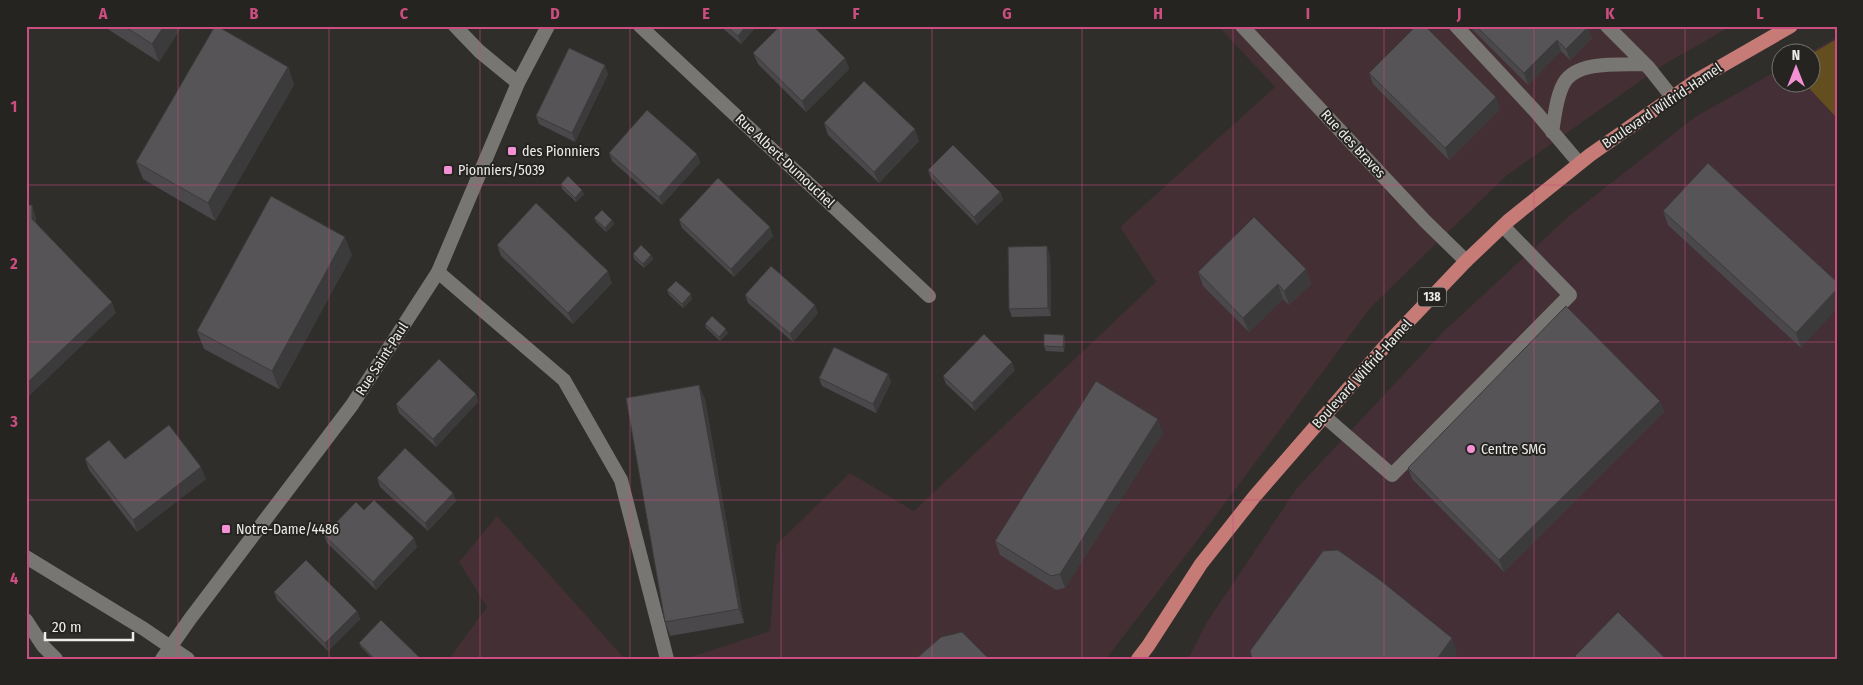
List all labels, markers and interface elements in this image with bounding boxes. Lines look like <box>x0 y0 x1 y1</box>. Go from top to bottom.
text: A <box>98 4 108 23</box>
text: B <box>250 4 259 23</box>
text: C <box>400 4 409 23</box>
text: D <box>550 4 560 23</box>
text: E <box>702 4 710 23</box>
text: F <box>852 4 860 23</box>
text: G <box>1002 4 1012 23</box>
text: H <box>1153 4 1163 23</box>
text: I <box>1306 4 1310 23</box>
text: J <box>1456 4 1461 23</box>
text: K <box>1605 4 1615 23</box>
text: L <box>1756 4 1764 23</box>
north arrow <box>1770 42 1820 92</box>
text: N <box>1792 47 1800 64</box>
street label: Boulevard Wilfrid-Hamel <box>1599 59 1725 152</box>
text: 1 <box>11 97 17 116</box>
street label: Rue des Braves <box>1317 107 1389 182</box>
street label: Rue Albert-Dumouchel <box>732 111 838 212</box>
place label: des Pionniers <box>522 143 600 160</box>
marker: des Pionniers <box>506 145 518 157</box>
place label: Pionniers/5039 <box>458 162 545 179</box>
marker: Pionniers/5039 <box>442 164 454 176</box>
text: 2 <box>9 254 18 273</box>
road number: 138 <box>1418 288 1446 306</box>
street label: Boulevard Wilfrid-Hamel <box>1309 316 1416 432</box>
street label: Rue Saint-Paul <box>352 319 412 399</box>
text: 3 <box>9 412 18 431</box>
place label: Centre SMG <box>1481 441 1546 458</box>
marker: Centre SMG <box>1465 443 1477 455</box>
place label: Notre-Dame/4486 <box>236 521 339 538</box>
marker: Notre-Dame/4486 <box>220 523 232 535</box>
text: 4 <box>10 569 18 588</box>
scale bar <box>45 610 132 642</box>
text: 20 m <box>52 618 82 636</box>

